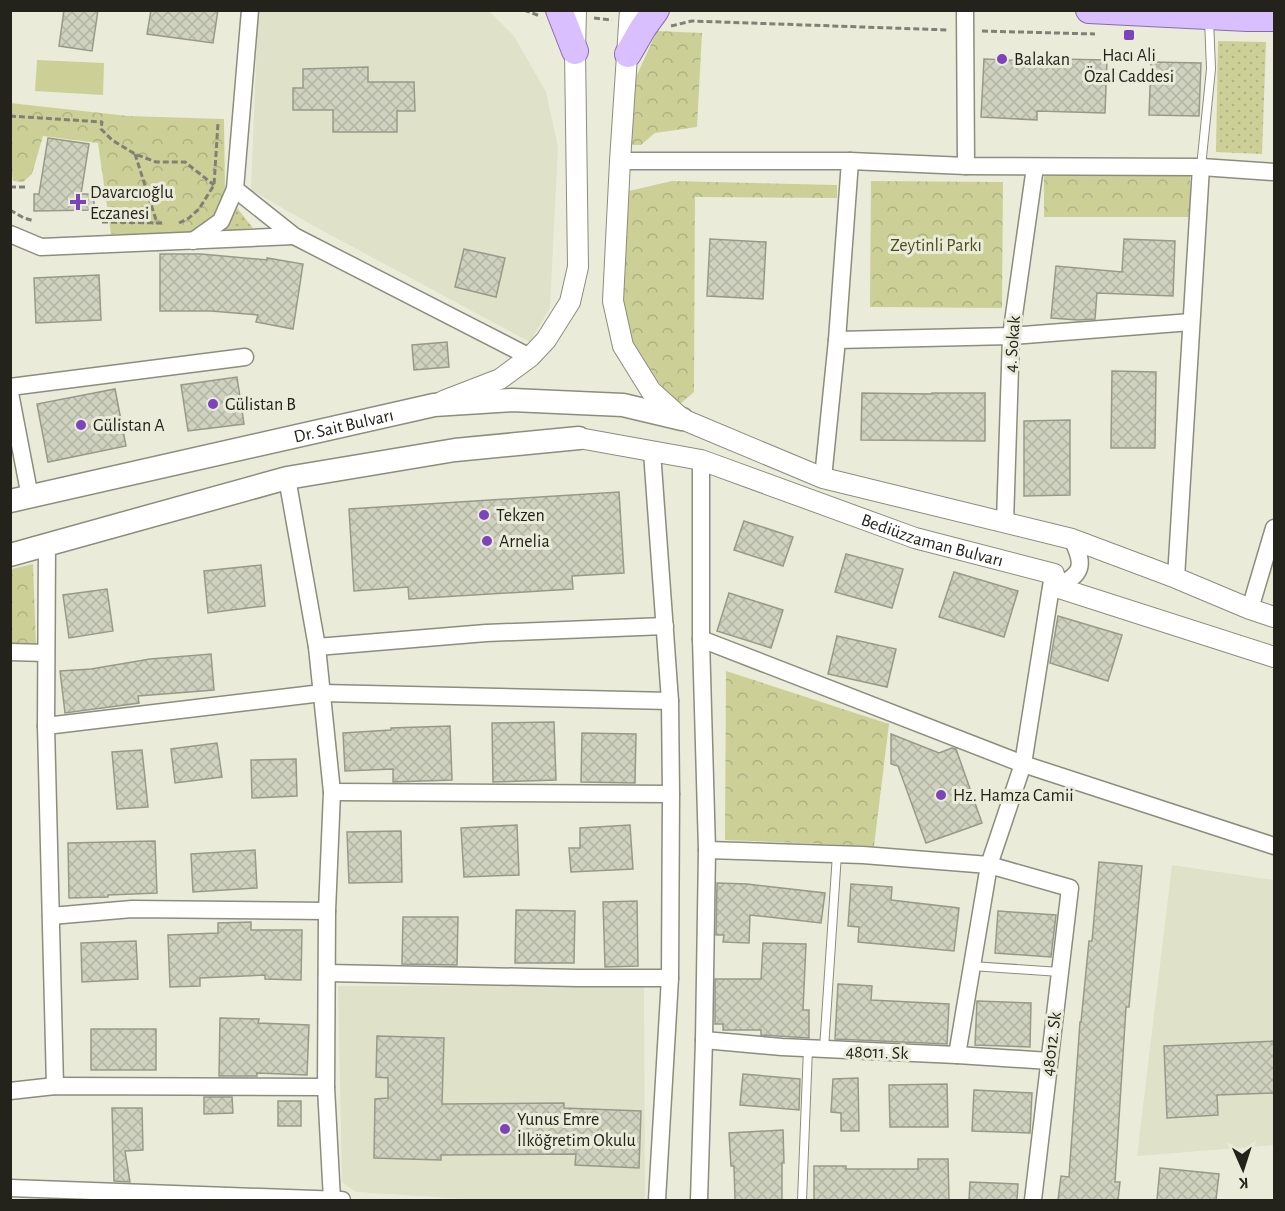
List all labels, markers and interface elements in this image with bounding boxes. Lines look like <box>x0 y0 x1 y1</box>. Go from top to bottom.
marker: Hacı Ali Özal Caddesi <box>1122 28 1136 42</box>
place label: Hacı Ali Özal Caddesi <box>1084 47 1174 86</box>
place label: Balakan <box>1014 51 1070 69</box>
marker: Balakan <box>995 52 1009 66</box>
place label: Davarcıoğlu Eczanesi <box>90 184 173 223</box>
marker: Davarcıoğlu Eczanesi <box>71 195 85 209</box>
park label: Zeytinli Parkı <box>890 237 982 255</box>
street label: 4. Sokak <box>1002 314 1024 373</box>
place label: Gülistan B <box>225 396 296 414</box>
marker: Gülistan B <box>206 397 220 411</box>
street label: Dr. Sait Bulvarı <box>292 406 395 446</box>
place label: Gülistan A <box>93 417 165 435</box>
marker: Gülistan A <box>74 418 88 432</box>
place label: Tekzen <box>496 507 545 525</box>
marker: Tekzen <box>477 508 491 522</box>
street label: Bediüzzaman Bulvarı <box>859 511 1005 570</box>
place label: Arnelia <box>499 533 550 551</box>
marker: Arnelia <box>480 534 494 548</box>
place label: Hz. Hamza Camii <box>953 787 1074 805</box>
marker: Hz. Hamza Camii <box>934 788 948 802</box>
street label: 48012. Sk <box>1039 1010 1065 1077</box>
street label: 48011. Sk <box>845 1043 909 1063</box>
place label: Yunus Emre İlköğretim Okulu <box>517 1111 636 1150</box>
marker: Yunus Emre İlköğretim Okulu <box>498 1122 512 1136</box>
north arrow <box>1213 1139 1273 1199</box>
text: K <box>1238 1175 1249 1191</box>

